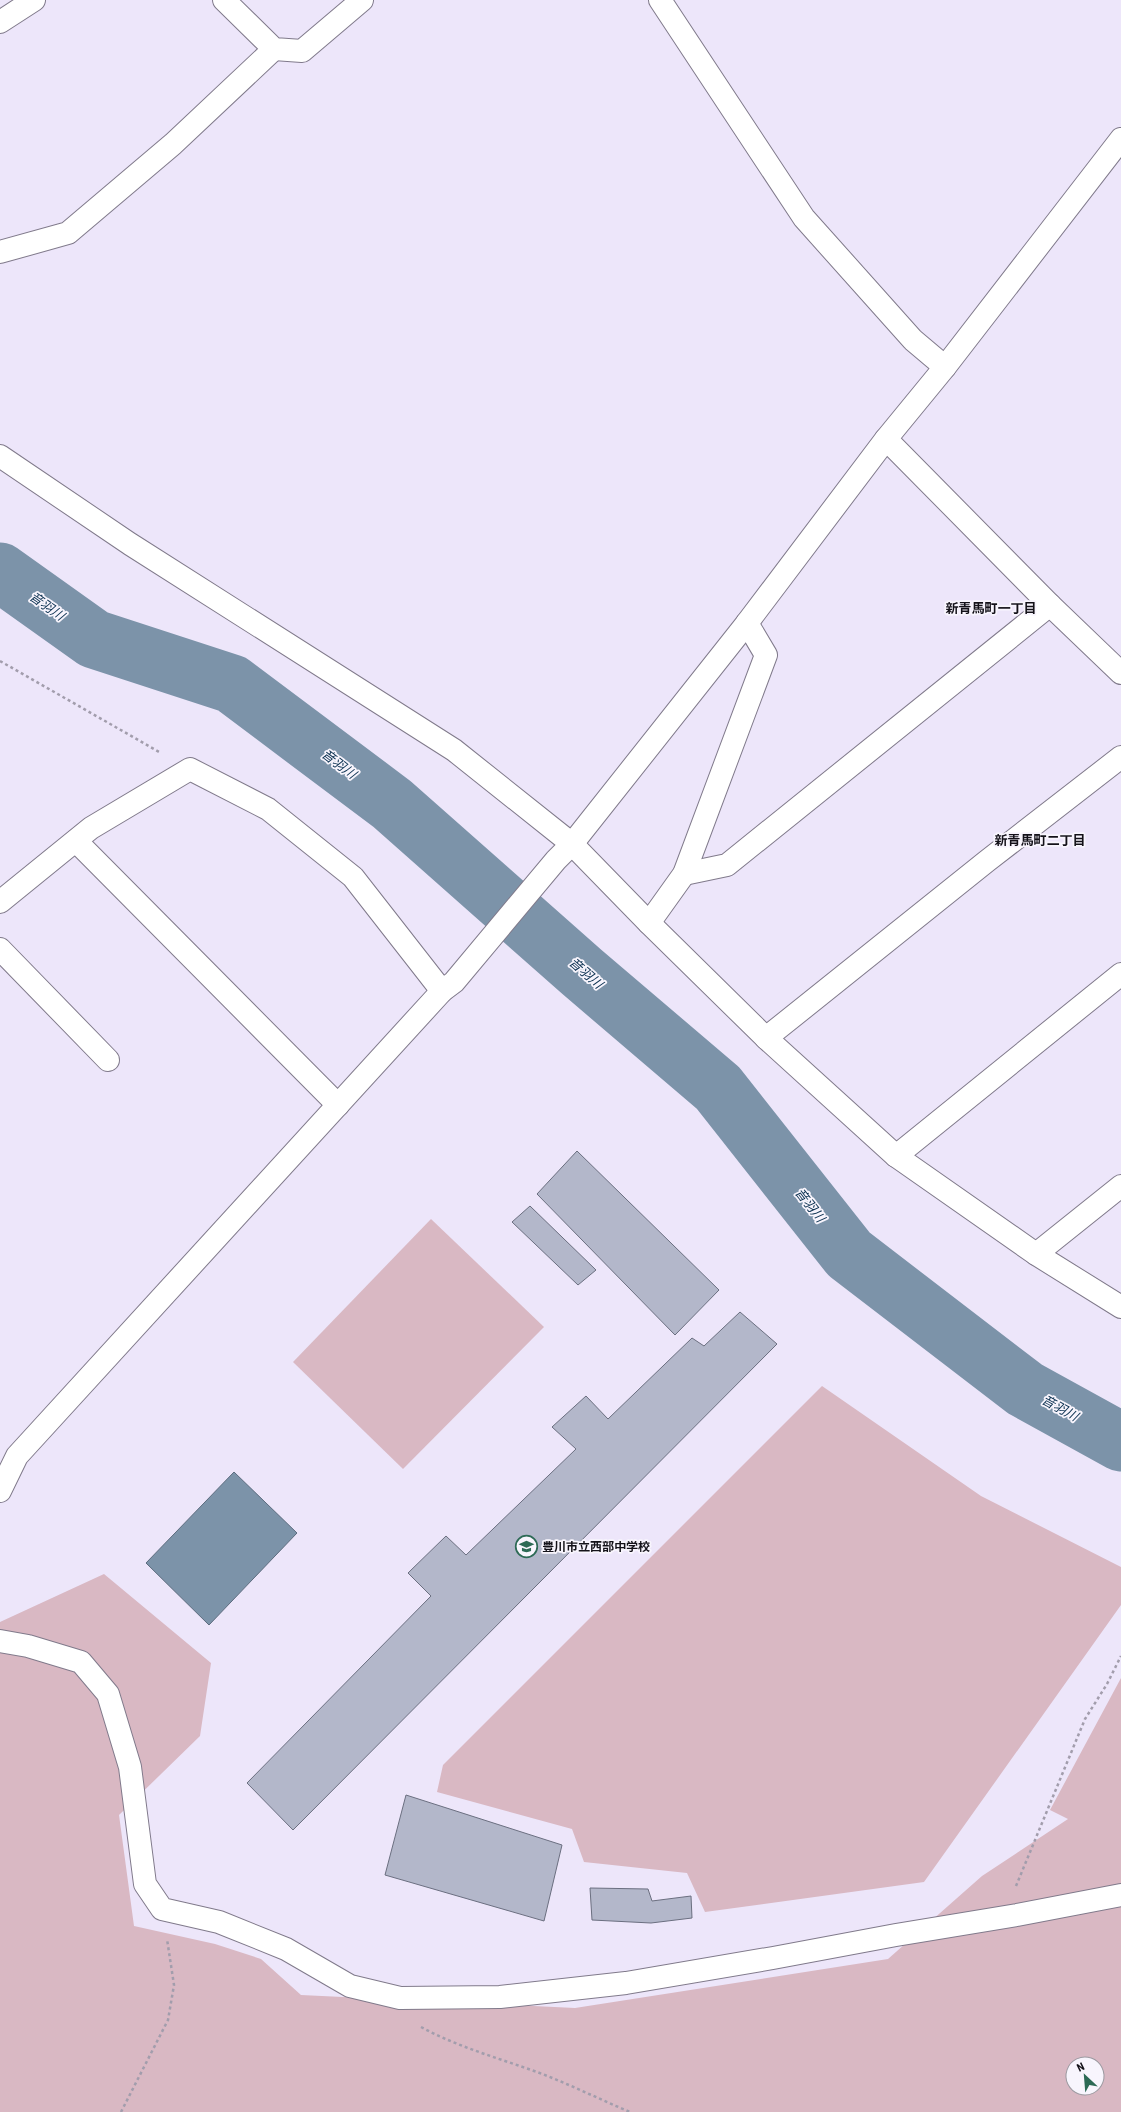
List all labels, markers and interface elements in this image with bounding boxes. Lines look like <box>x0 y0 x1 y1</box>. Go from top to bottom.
water label: 音羽川 <box>27 589 69 624</box>
district label: 新青馬町一丁目 <box>945 601 1037 616</box>
water label: 音羽川 <box>319 746 361 783</box>
district label: 新青馬町二丁目 <box>994 833 1086 848</box>
water label: 音羽川 <box>566 955 607 993</box>
water label: 音羽川 <box>792 1185 829 1227</box>
water label: 音羽川 <box>1039 1392 1082 1425</box>
school or university icon: 豊川市立西部中学校 <box>513 1534 539 1560</box>
place label: 豊川市立西部中学校 <box>542 1540 650 1554</box>
north arrow <box>1065 2056 1105 2096</box>
text: N <box>1075 2060 1087 2075</box>

